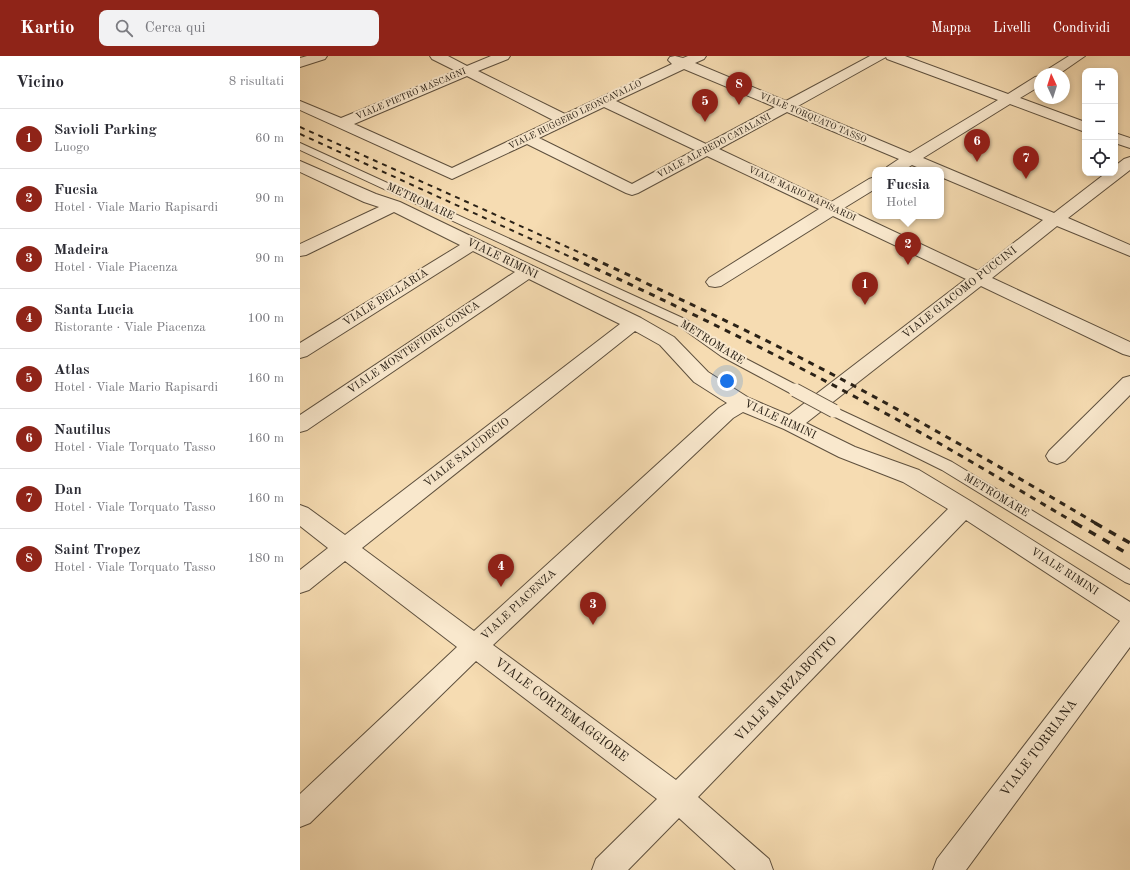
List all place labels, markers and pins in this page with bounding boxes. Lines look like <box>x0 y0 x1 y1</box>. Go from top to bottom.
pin: 8 <box>726 72 752 105</box>
pin: 5 <box>692 89 718 122</box>
pin: 6 <box>964 129 990 162</box>
pin: 7 <box>1013 146 1039 179</box>
pin: 2 <box>895 232 921 265</box>
pin: 1 <box>852 272 878 305</box>
pin: 4 <box>488 554 514 587</box>
pin: 3 <box>580 592 606 625</box>

